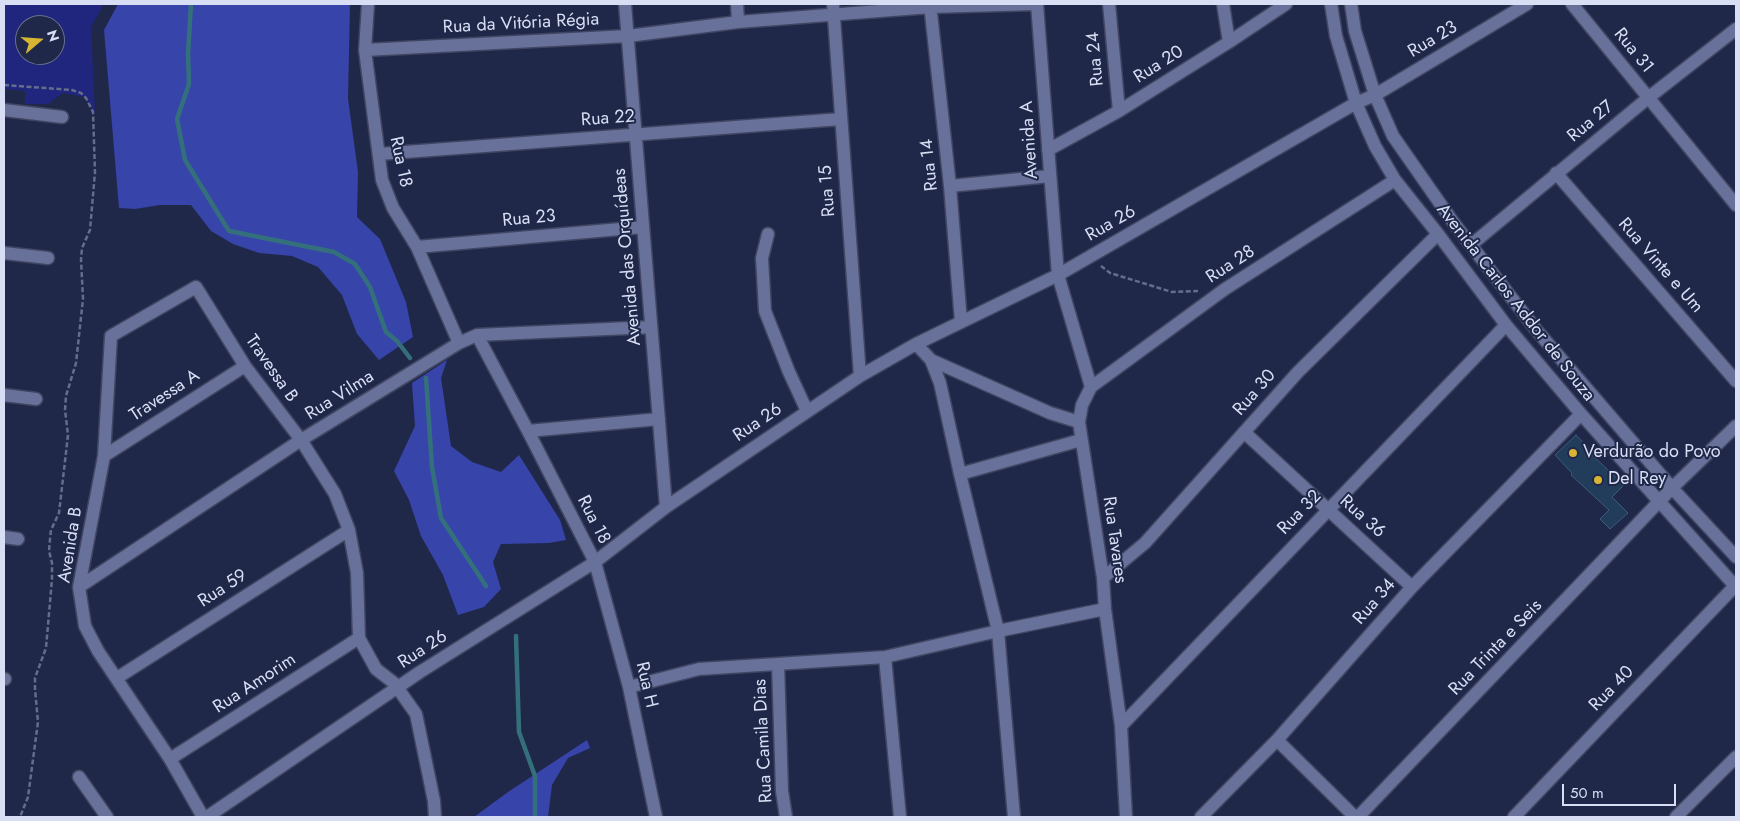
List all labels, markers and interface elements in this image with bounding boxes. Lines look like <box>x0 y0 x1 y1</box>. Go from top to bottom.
street label: Rua da Vitória Régia <box>442 9 600 39</box>
north arrow <box>15 15 65 65</box>
street label: Rua 23 <box>1404 17 1462 63</box>
street label: Rua 31 <box>1608 24 1658 78</box>
text: N <box>42 27 65 44</box>
street label: Rua 24 <box>1083 31 1109 87</box>
street label: Rua 20 <box>1130 41 1188 89</box>
street label: Rua 27 <box>1564 97 1618 147</box>
street label: Avenida A <box>1016 100 1044 180</box>
street label: Rua 22 <box>580 106 636 132</box>
street label: Rua 18 <box>384 135 416 189</box>
street label: Rua 14 <box>917 138 943 192</box>
street label: Rua 15 <box>815 164 841 218</box>
street label: Avenida das Orquídeas <box>609 167 647 347</box>
street label: Avenida Carlos Addor de Souza <box>1431 200 1599 406</box>
street label: Rua 26 <box>1082 201 1140 247</box>
street label: Rua 23 <box>501 206 557 232</box>
street label: Rua Vinte e Um <box>1613 214 1707 318</box>
street label: Rua 28 <box>1203 241 1259 289</box>
street label: Travessa B <box>240 331 302 407</box>
street label: Travessa A <box>126 365 204 427</box>
street label: Rua 30 <box>1229 365 1281 421</box>
street label: Rua Vilma <box>302 366 378 426</box>
street label: Rua 26 <box>729 399 787 447</box>
place label: Verdurão do Povo <box>1583 442 1721 464</box>
marker: Verdurão do Povo <box>1567 447 1579 459</box>
place label: Del Rey <box>1608 469 1666 491</box>
marker: Del Rey <box>1592 474 1604 486</box>
street label: Rua 32 <box>1274 486 1326 540</box>
street label: Rua 36 <box>1335 491 1389 543</box>
street label: Rua 18 <box>572 492 614 548</box>
street label: Rua Tavares <box>1097 495 1131 585</box>
street label: Avenida B <box>54 506 88 584</box>
street label: Rua 59 <box>194 565 252 613</box>
street label: Rua 34 <box>1349 575 1401 629</box>
street label: Rua Trinta e Seis <box>1445 596 1547 700</box>
street label: Rua 26 <box>394 626 452 674</box>
street label: Rua Amorim <box>210 649 300 719</box>
street label: Rua H <box>630 660 662 710</box>
street label: Rua 40 <box>1585 662 1639 716</box>
street label: Rua Camila Dias <box>750 678 778 804</box>
scale bar <box>1565 774 1679 806</box>
text: 50 m <box>1570 782 1604 804</box>

